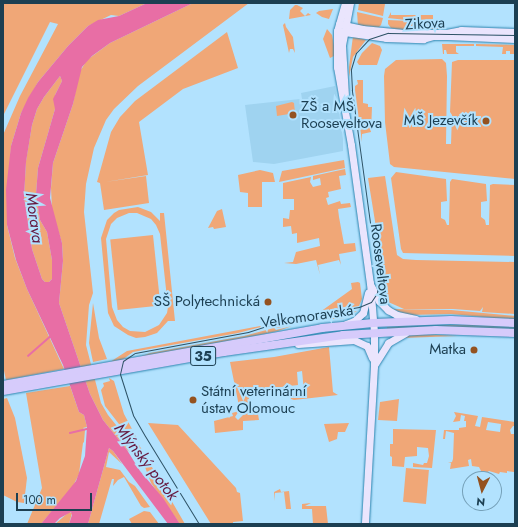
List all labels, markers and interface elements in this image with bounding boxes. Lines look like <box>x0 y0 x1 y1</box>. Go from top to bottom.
street label: Zikova <box>404 14 446 34</box>
place label: ZŠ a MŠ Rooseveltova <box>301 97 382 132</box>
marker: ZŠ a MŠ Rooseveltova <box>288 110 298 120</box>
place label: MŠ Jezevčík <box>404 112 478 130</box>
marker: MŠ Jezevčík <box>481 116 491 126</box>
water label: Morava <box>21 191 47 245</box>
street label: Rooseveltova <box>366 223 394 305</box>
place label: SŠ Polytechnická <box>154 293 260 311</box>
marker: SŠ Polytechnická <box>263 297 273 307</box>
street label: Velkomoravská <box>260 302 354 332</box>
place label: Matka <box>429 341 466 359</box>
road number: 35 <box>190 344 216 368</box>
marker: Matka <box>469 345 479 355</box>
place label: Státní veterinární ústav Olomouc <box>201 382 307 417</box>
marker: Státní veterinární ústav Olomouc <box>188 395 198 405</box>
water label: Mlýnský potok <box>110 420 182 504</box>
north arrow <box>462 471 502 511</box>
scale bar <box>18 485 94 511</box>
text: 100 m <box>23 491 56 509</box>
text: N <box>476 494 486 510</box>

